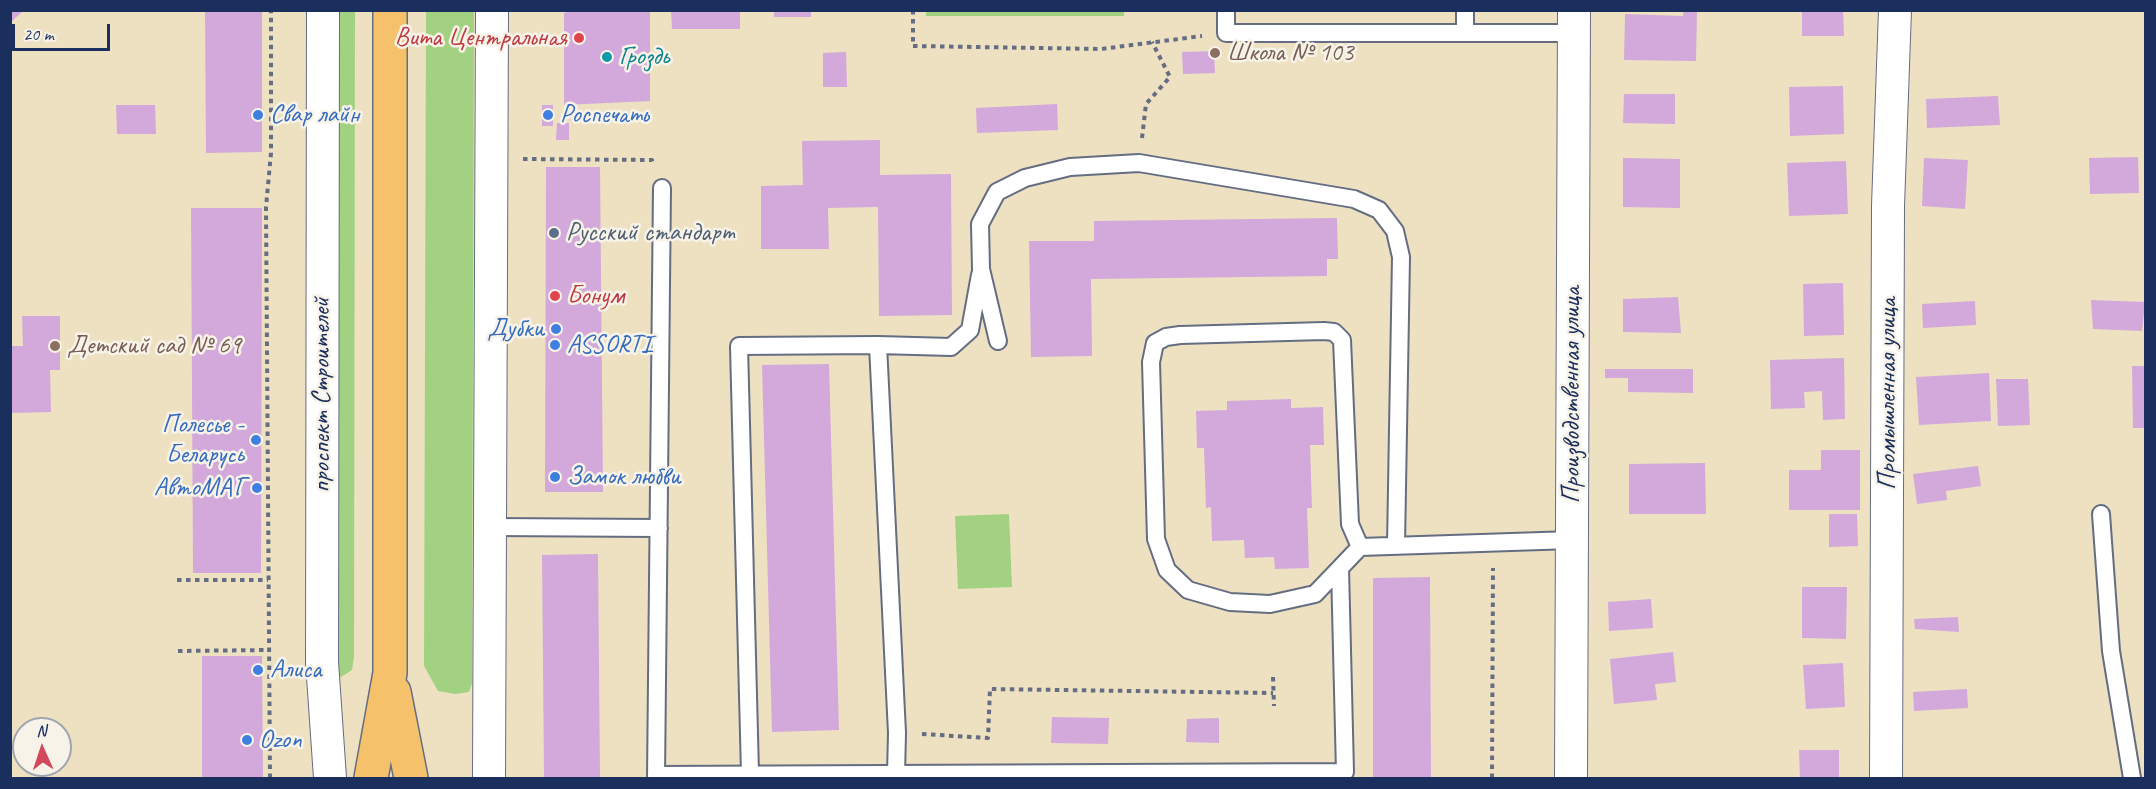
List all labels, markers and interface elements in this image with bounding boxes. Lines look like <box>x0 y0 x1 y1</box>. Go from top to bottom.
scale bar <box>15 12 112 50</box>
place label: Вита Центральная <box>395 22 567 54</box>
text: 20 m <box>23 23 54 45</box>
marker: Вита Центральная <box>572 31 586 45</box>
place label: Школа № 103 <box>1227 37 1354 69</box>
place label: Гроздь <box>619 41 669 73</box>
marker: Школа № 103 <box>1208 46 1222 60</box>
marker: Гроздь <box>600 50 614 64</box>
place label: Свар лайн <box>270 99 359 131</box>
place label: Роспечать <box>560 99 648 131</box>
marker: Свар лайн <box>251 108 265 122</box>
marker: Роспечать <box>541 108 555 122</box>
place label: Русский стандарт <box>566 217 735 249</box>
marker: Русский стандарт <box>547 226 561 240</box>
place label: Бонум <box>567 280 624 312</box>
street label: Производственная улица <box>1556 287 1588 503</box>
marker: Бонум <box>548 289 562 303</box>
street label: проспект Строителей <box>306 297 338 493</box>
street label: Промышленная улица <box>1872 298 1904 490</box>
place label: Дубки <box>487 313 544 345</box>
marker: Дубки <box>549 322 563 336</box>
place label: ASSORTI <box>567 329 652 361</box>
place label: Детский сад № 69 <box>67 330 241 362</box>
marker: ASSORTI <box>548 338 562 352</box>
marker: Детский сад № 69 <box>48 339 62 353</box>
place label: Полесье - Беларусь <box>162 409 244 470</box>
marker: Полесье - Беларусь <box>249 433 263 447</box>
place label: Замок любви <box>567 461 680 493</box>
marker: Замок любви <box>548 470 562 484</box>
place label: АвтоМАГ <box>154 472 245 504</box>
marker: АвтоМАГ <box>250 481 264 495</box>
place label: Алиса <box>270 654 321 686</box>
marker: Алиса <box>251 663 265 677</box>
north arrow <box>12 717 72 777</box>
text: N <box>36 721 47 741</box>
place label: Ozon <box>259 724 302 756</box>
marker: Ozon <box>240 733 254 747</box>

